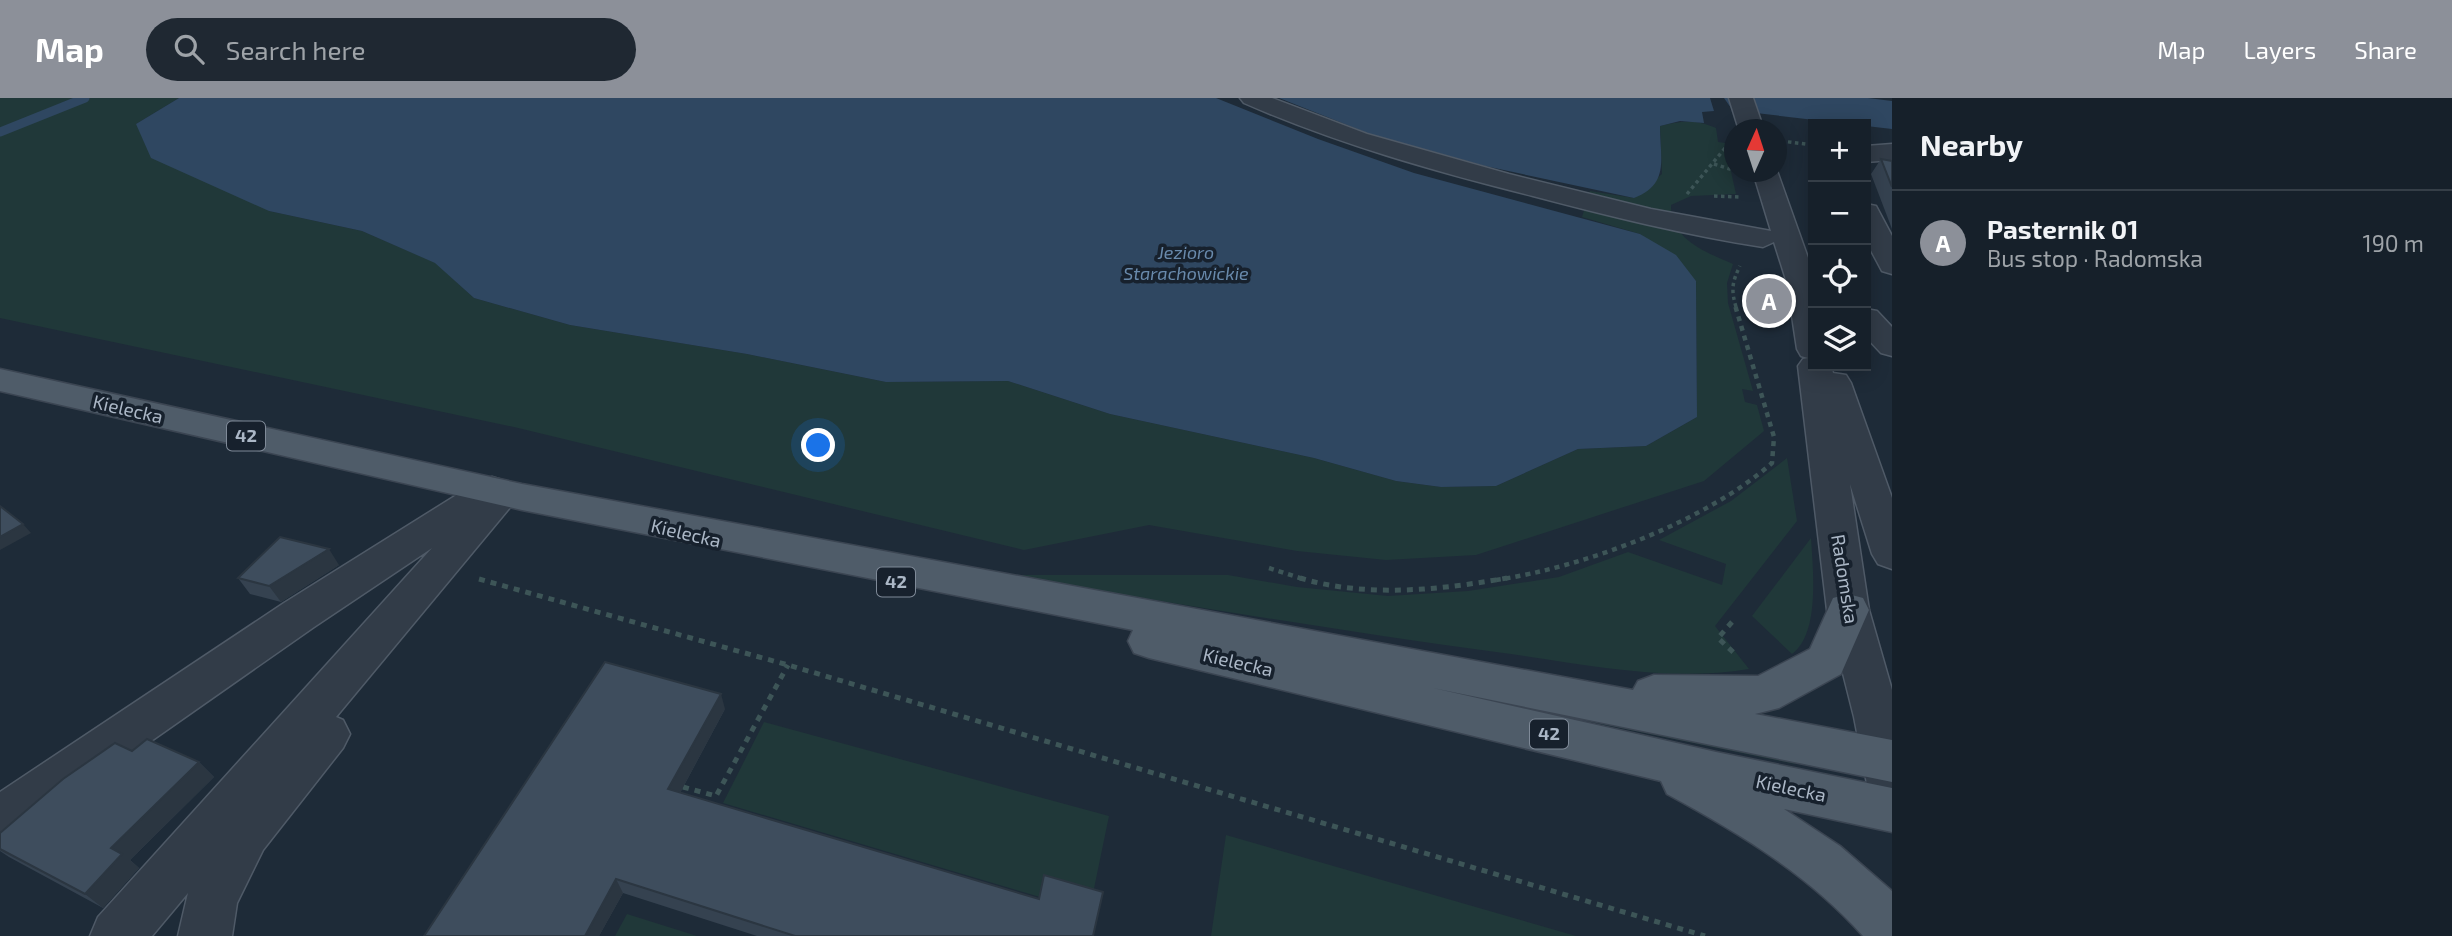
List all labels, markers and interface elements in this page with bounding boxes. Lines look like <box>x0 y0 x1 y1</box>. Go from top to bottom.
search box <box>146 18 636 81</box>
text: Map <box>35 29 104 69</box>
icon: search <box>170 30 208 68</box>
text: Search here <box>226 34 365 65</box>
text: Map <box>2157 35 2205 64</box>
text: Layers <box>2243 35 2316 64</box>
text: Share <box>2354 35 2417 64</box>
north arrow <box>1724 119 1787 182</box>
map controls <box>1808 119 1871 371</box>
button: + <box>1808 119 1871 182</box>
text: Nearby <box>1920 126 2023 162</box>
button: − <box>1808 182 1871 245</box>
text: Pasternik 01 <box>1987 213 2138 244</box>
text: A <box>1935 229 1951 257</box>
text: 190 m <box>2363 229 2424 257</box>
water label: Jezioro Starachowickie <box>1123 241 1249 284</box>
text: Bus stop · Radomska <box>1987 244 2203 272</box>
button: locate <box>1808 245 1871 308</box>
pin: A <box>1746 275 1792 327</box>
button: layers <box>1808 308 1871 371</box>
street label: Kielecka <box>91 389 165 428</box>
road number: 42 <box>227 422 265 450</box>
your location <box>801 428 835 462</box>
street label: Kielecka <box>649 513 723 552</box>
street label: Radomska <box>1827 533 1864 625</box>
road number: 42 <box>877 568 915 596</box>
street label: Kielecka <box>1201 642 1275 681</box>
road number: 42 <box>1530 720 1568 748</box>
street label: Kielecka <box>1754 769 1828 806</box>

